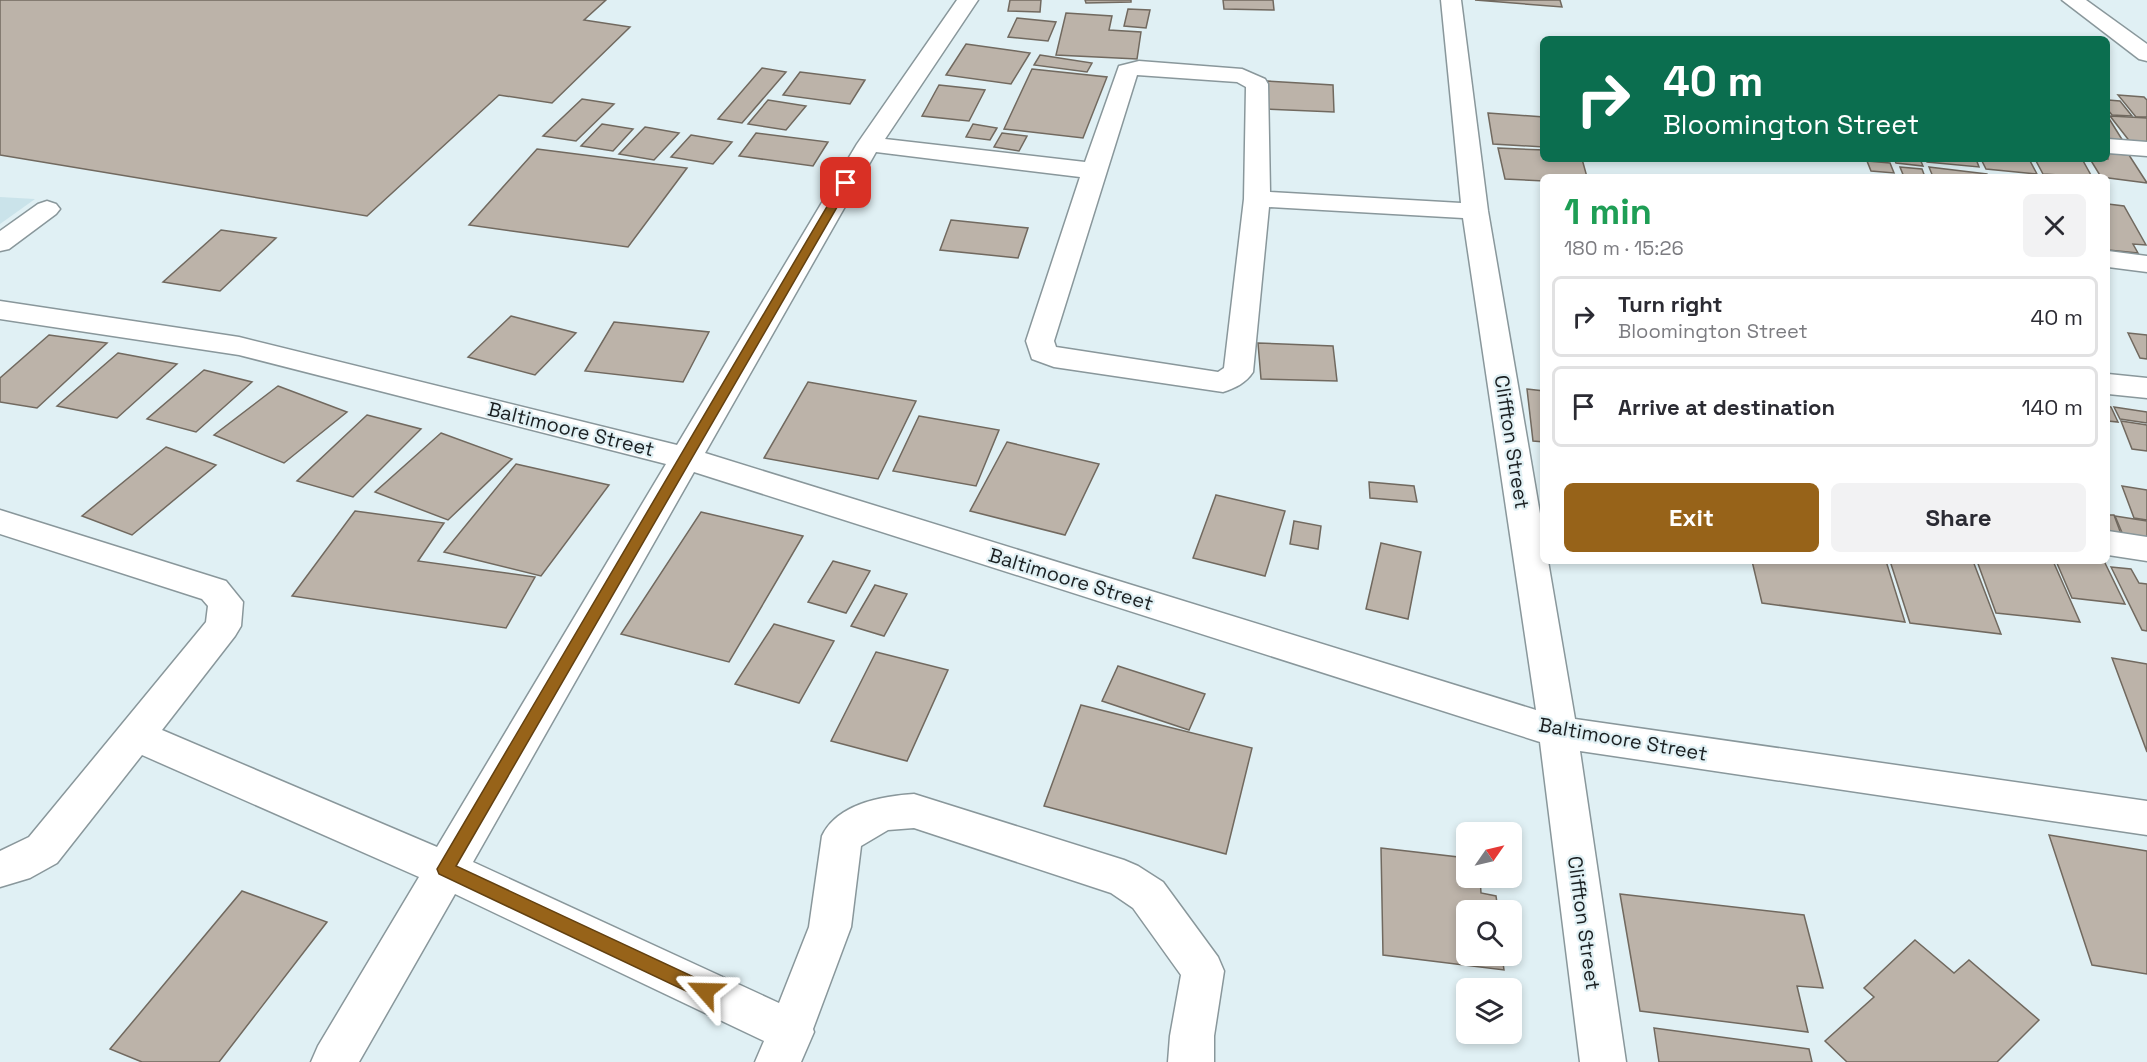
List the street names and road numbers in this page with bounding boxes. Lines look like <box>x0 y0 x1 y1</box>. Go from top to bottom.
street label: Cliffton Street <box>1489 373 1535 511</box>
street label: Baltimoore Street <box>485 396 657 462</box>
street label: Baltimoore Street <box>985 542 1157 616</box>
street label: Baltimoore Street <box>1537 711 1709 767</box>
street label: Cliffton Street <box>1562 854 1606 992</box>

